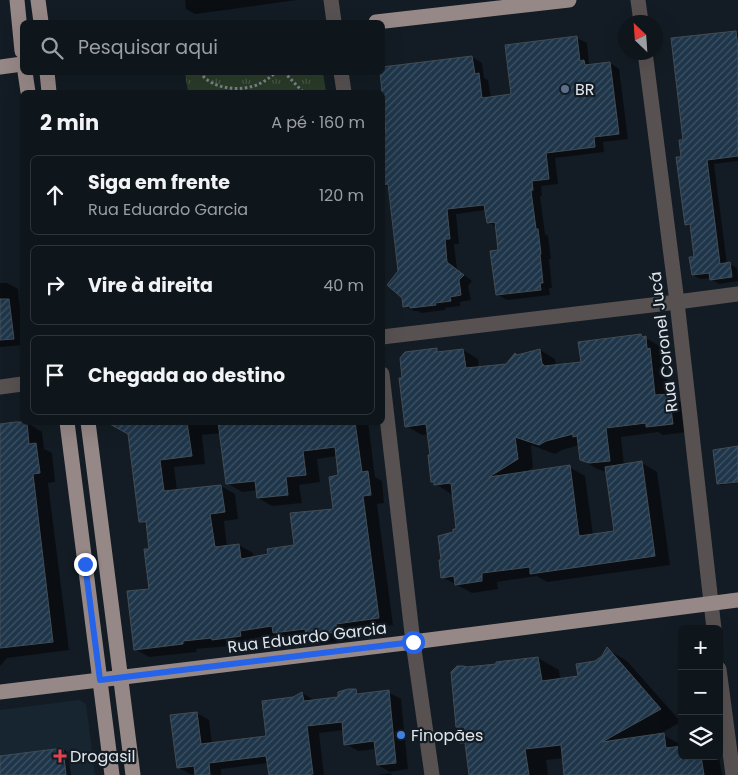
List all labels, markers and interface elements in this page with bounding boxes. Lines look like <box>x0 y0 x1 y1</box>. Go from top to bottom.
north arrow <box>618 15 663 60</box>
search box <box>20 20 385 75</box>
icon: search <box>38 34 66 62</box>
text: Pesquisar aqui <box>78 34 218 61</box>
place label: BR <box>575 78 595 101</box>
marker: BR <box>559 83 571 95</box>
text: 2 min <box>40 108 99 137</box>
text: A pé · 160 m <box>271 111 365 134</box>
text: Siga em frente <box>88 169 230 196</box>
icon: ahead <box>41 181 69 209</box>
text: 120 m <box>319 184 364 207</box>
text: Rua Eduardo Garcia <box>88 198 248 221</box>
street label: Rua Coronel Jucá <box>643 270 684 414</box>
icon: right <box>41 271 69 299</box>
text: Vire à direita <box>88 272 213 299</box>
text: 40 m <box>323 274 364 297</box>
icon: arrive <box>41 361 69 389</box>
text: Chegada ao destino <box>88 362 285 389</box>
route end <box>74 553 97 576</box>
street label: Rua Eduardo Garcia <box>226 616 388 659</box>
map controls <box>678 625 723 760</box>
button: + <box>678 625 723 670</box>
route start <box>402 631 425 654</box>
button: − <box>678 670 723 715</box>
button: layers <box>678 715 723 760</box>
place label: Finopães <box>411 724 483 747</box>
marker: Finopães <box>395 729 407 741</box>
place label: Drogasil <box>70 745 135 768</box>
marker: Drogasil <box>54 750 66 762</box>

